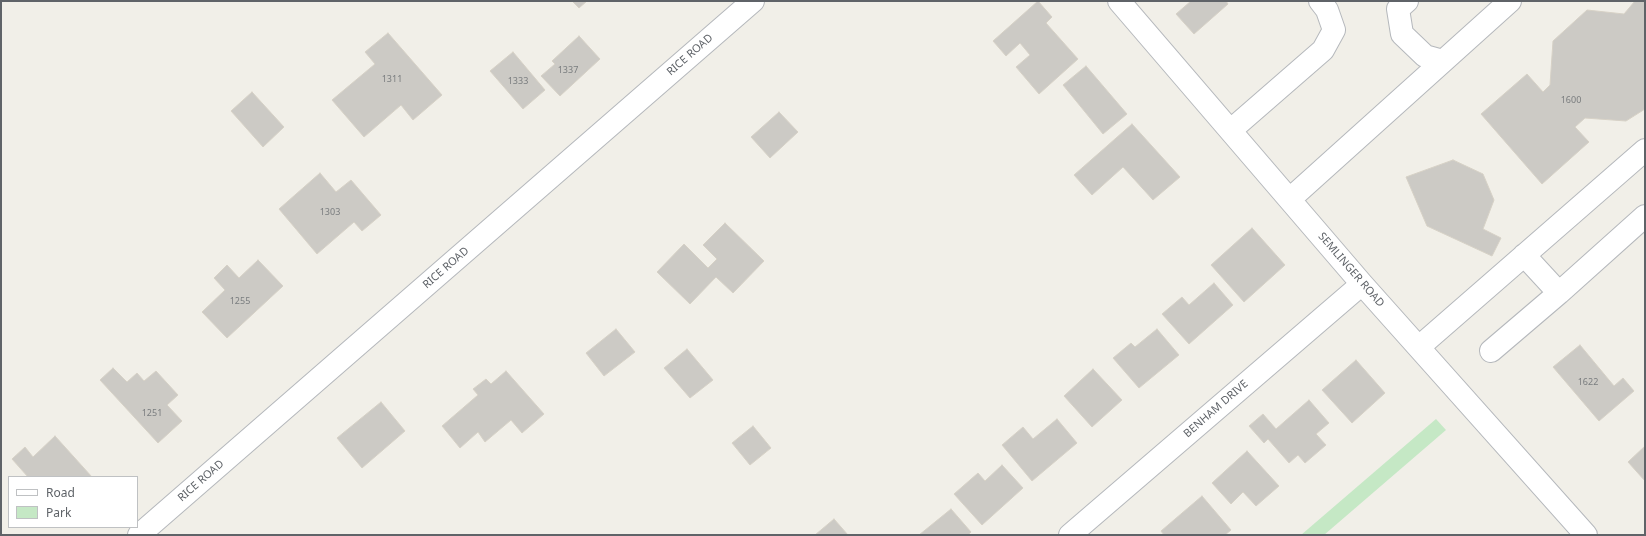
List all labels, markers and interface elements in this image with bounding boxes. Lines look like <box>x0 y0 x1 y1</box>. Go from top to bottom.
street label: RICE ROAD <box>664 31 716 79</box>
house number: 1337 <box>558 65 578 75</box>
house number: 1311 <box>382 74 402 84</box>
house number: 1333 <box>508 76 528 86</box>
house number: 1600 <box>1561 95 1581 105</box>
house number: 1303 <box>320 207 340 217</box>
street label: SEMLINGER ROAD <box>1315 230 1387 310</box>
street label: RICE ROAD <box>420 244 472 292</box>
house number: 1255 <box>230 296 250 306</box>
street label: BENHAM DRIVE <box>1181 377 1251 441</box>
house number: 1622 <box>1578 377 1598 387</box>
house number: 1251 <box>142 408 162 418</box>
street label: RICE ROAD <box>175 457 227 505</box>
legend <box>8 476 138 528</box>
text: Road <box>46 484 75 501</box>
text: Park <box>46 504 71 521</box>

